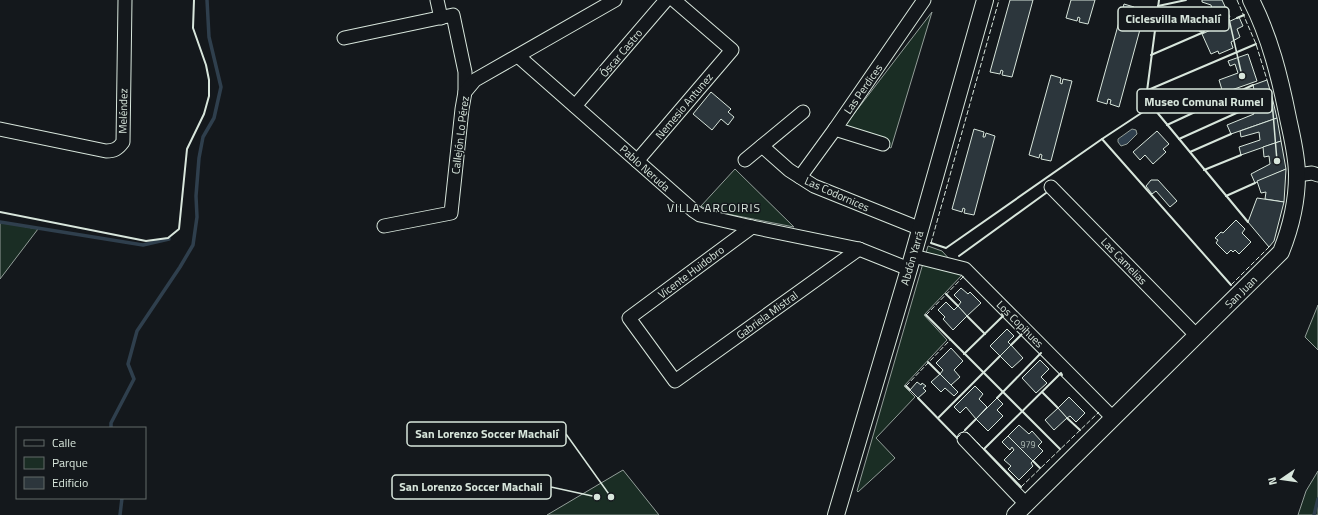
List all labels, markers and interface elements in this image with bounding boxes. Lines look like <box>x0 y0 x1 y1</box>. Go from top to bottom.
callout: Ciclesvilla Machalí <box>1118 7 1229 31</box>
text: Ciclesvilla Machalí <box>1125 9 1221 28</box>
street label: Óscar Castro <box>596 25 646 81</box>
street label: Las Perdices <box>840 61 886 117</box>
street label: Nemesio Antunez <box>652 69 716 143</box>
street label: Meléndez <box>115 88 131 134</box>
callout: Museo Comunal Rumel <box>1137 89 1272 113</box>
text: Museo Comunal Rumel <box>1144 92 1264 111</box>
street label: Callejón Lo Pérez <box>447 95 473 175</box>
street label: Pablo Neruda <box>616 141 674 195</box>
street label: Las Codornices <box>802 173 872 215</box>
district label: VILLA ARCOIRIS <box>667 198 761 217</box>
street label: Abdón Yarrá <box>897 228 928 287</box>
street label: Las Camelias <box>1097 234 1151 288</box>
street label: Vicente Huidobro <box>654 242 728 302</box>
street label: San Juan <box>1221 272 1261 312</box>
street label: Gabriela Mistral <box>733 287 801 343</box>
street label: Los Copihues <box>993 297 1047 351</box>
callout: San Lorenzo Soccer Machalí <box>407 422 566 446</box>
text: San Lorenzo Soccer Machalí <box>415 424 560 443</box>
legend <box>16 427 146 499</box>
text: Calle <box>52 433 76 452</box>
house number: 979 <box>1020 438 1036 451</box>
text: Parque <box>52 453 88 472</box>
north arrow <box>1262 459 1302 499</box>
text: Edificio <box>52 473 88 492</box>
callout: San Lorenzo Soccer Machali <box>392 475 551 499</box>
text: N <box>1264 476 1281 487</box>
text: San Lorenzo Soccer Machali <box>399 477 543 496</box>

